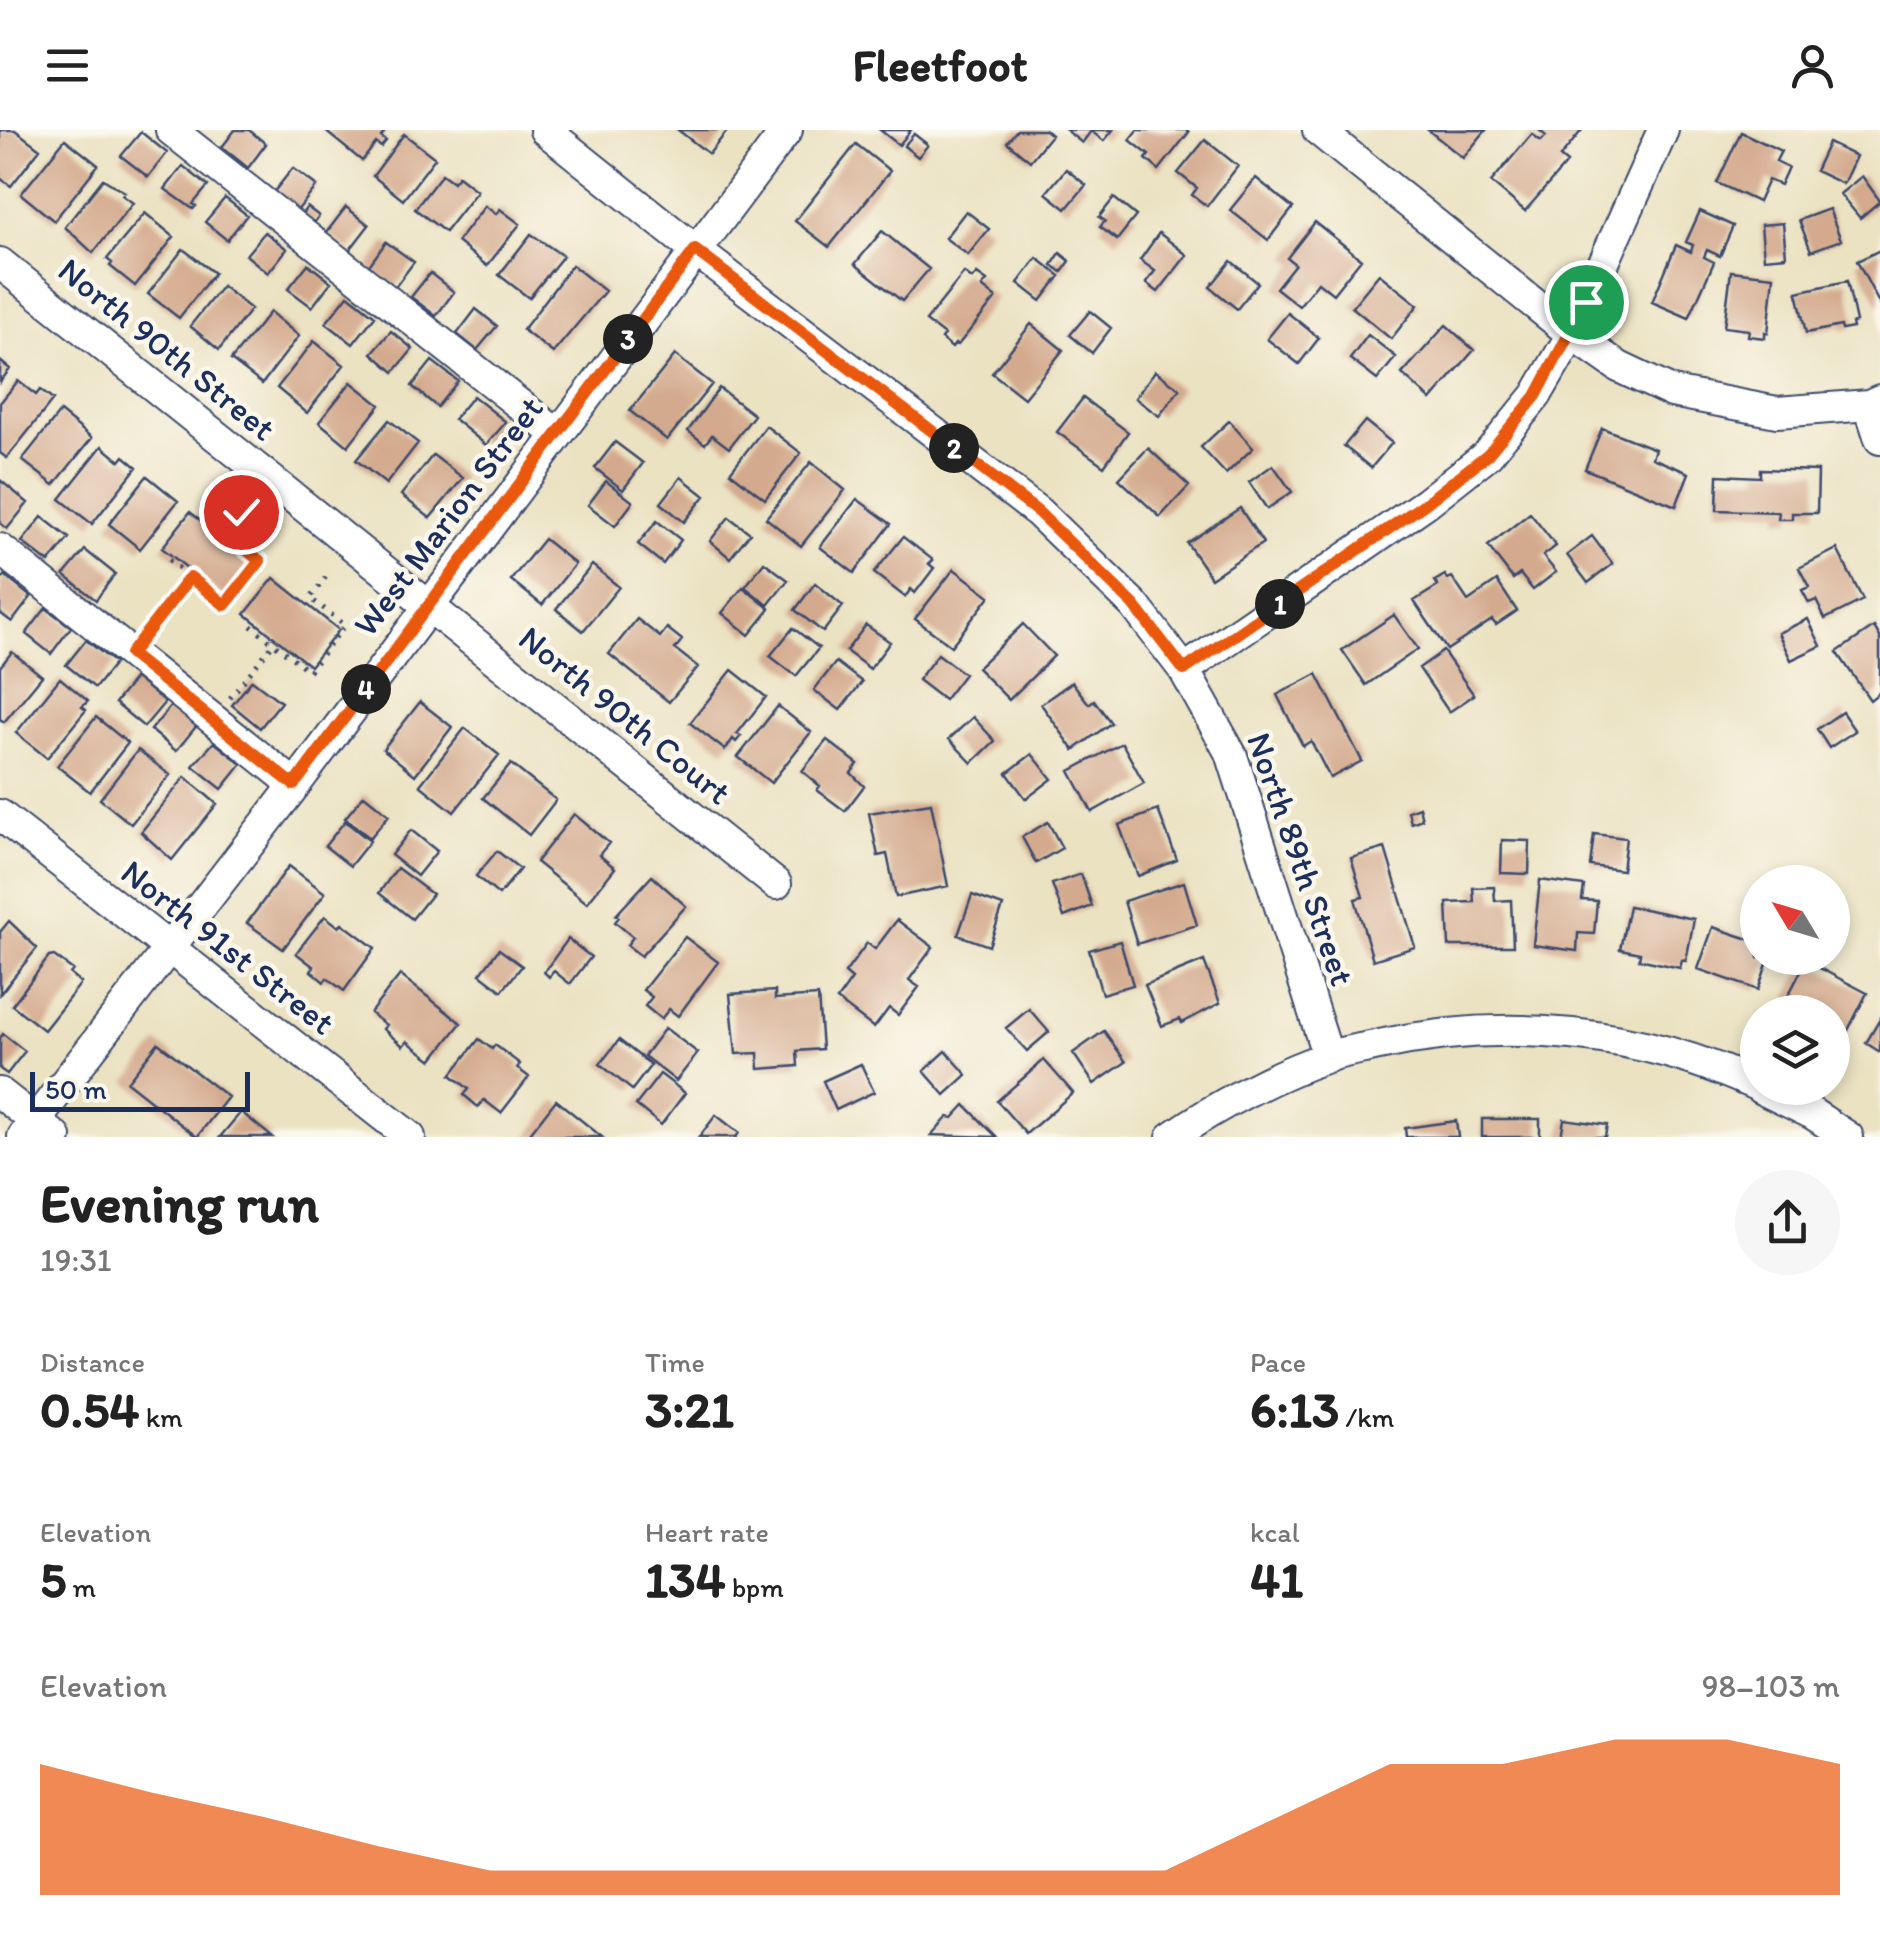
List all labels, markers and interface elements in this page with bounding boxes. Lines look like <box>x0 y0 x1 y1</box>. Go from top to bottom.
icon: menu <box>40 38 95 93</box>
text: Fleetfoot <box>852 38 1028 92</box>
icon: person <box>1785 38 1840 93</box>
street label: North 90th Street <box>50 249 284 449</box>
pin <box>1544 260 1629 345</box>
icon: arrive <box>1559 275 1614 330</box>
pin: 3 <box>603 314 653 364</box>
text: 3 <box>620 322 636 356</box>
street label: West Marion Street <box>344 388 552 644</box>
pin: 2 <box>929 423 979 473</box>
text: 2 <box>947 431 961 465</box>
pin <box>199 470 284 555</box>
icon: check <box>214 485 269 540</box>
pin: 1 <box>1255 579 1305 629</box>
text: 1 <box>1274 587 1287 621</box>
street label: North 90th Court <box>511 617 739 813</box>
pin: 4 <box>341 664 391 714</box>
text: 4 <box>358 672 374 706</box>
street label: North 89th Street <box>1238 727 1364 991</box>
street label: North 91st Street <box>113 851 343 1043</box>
north arrow <box>1740 865 1850 975</box>
map controls <box>1740 865 1850 1105</box>
button: layers <box>1740 995 1850 1105</box>
scale bar <box>30 1067 250 1111</box>
text: 50 m <box>45 1072 107 1106</box>
text: Evening run <box>40 1170 319 1236</box>
button: share <box>1735 1170 1840 1275</box>
text: 19:31 <box>40 1241 112 1279</box>
text: Distance <box>40 1345 145 1379</box>
text: Time <box>645 1345 705 1379</box>
text: Pace <box>1250 1345 1306 1379</box>
text: 0.54 <box>40 1379 139 1440</box>
text: 3:21 <box>645 1379 734 1440</box>
text: 6:13 <box>1250 1379 1339 1440</box>
text: km <box>139 1400 183 1434</box>
text: /km <box>1339 1400 1394 1434</box>
text: Elevation <box>40 1515 151 1549</box>
text: Heart rate <box>645 1515 769 1549</box>
text: kcal <box>1250 1515 1300 1549</box>
text: 5 <box>40 1549 66 1610</box>
text: 134 <box>645 1549 726 1610</box>
text: 41 <box>1250 1549 1303 1610</box>
text: m <box>66 1570 96 1604</box>
text: bpm <box>726 1570 784 1604</box>
text: Elevation <box>40 1667 167 1705</box>
text: 98–103 m <box>1702 1667 1840 1705</box>

